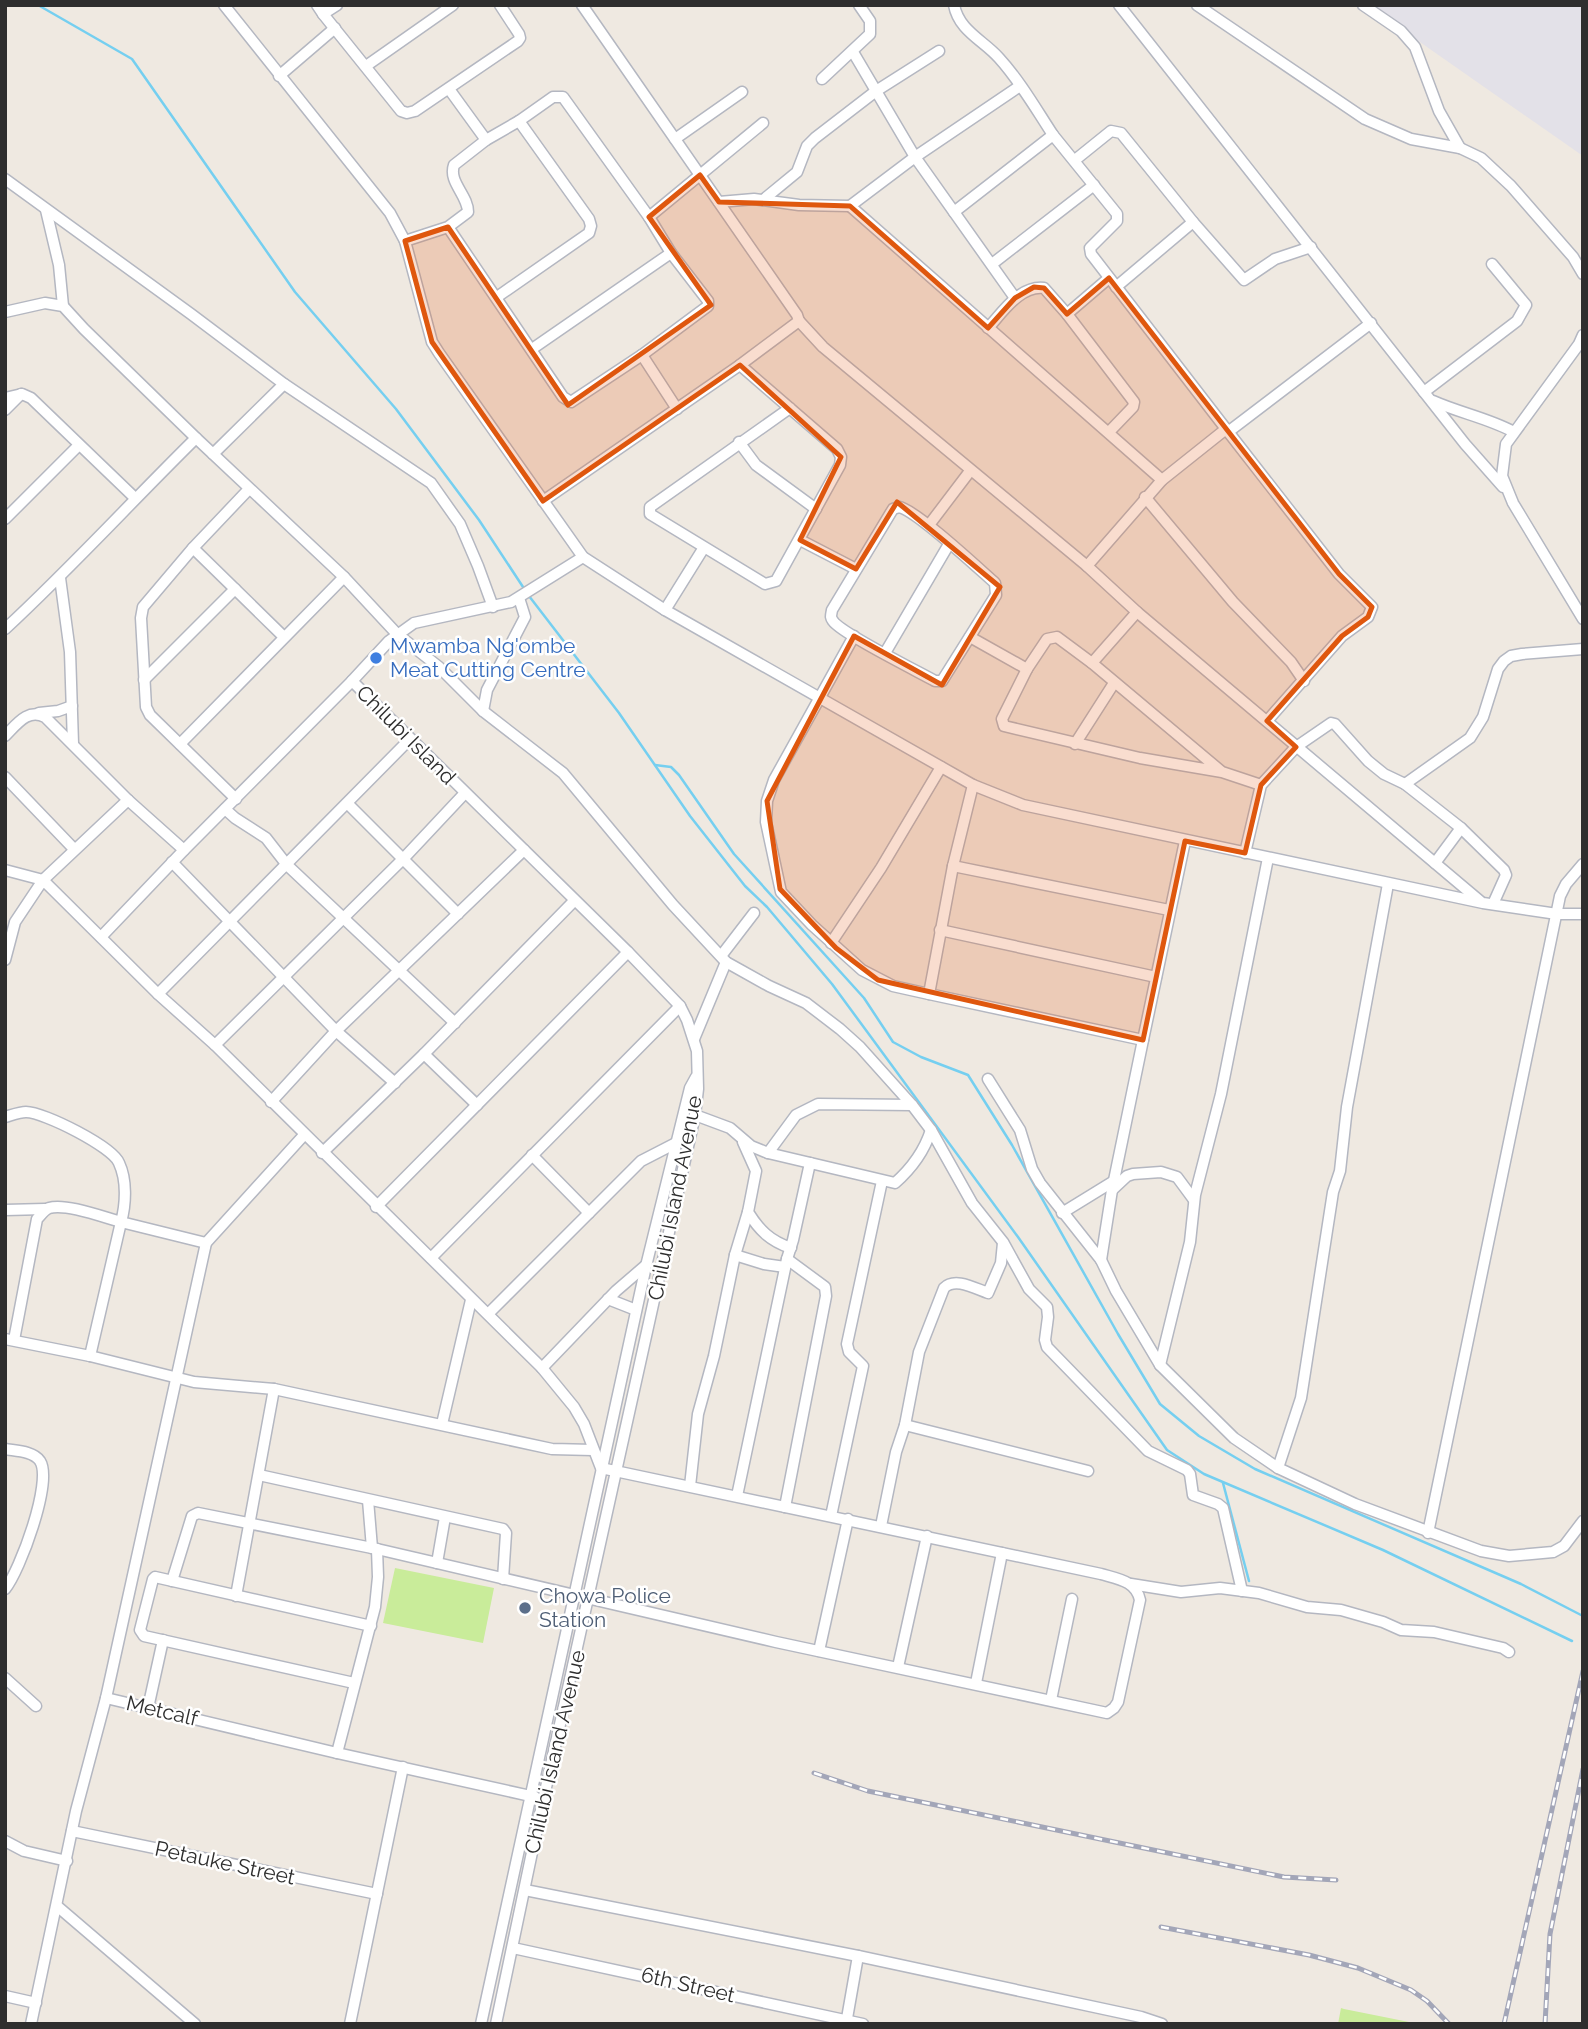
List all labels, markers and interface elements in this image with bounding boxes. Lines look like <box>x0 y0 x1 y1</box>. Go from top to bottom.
place label: Mwamba Ng'ombe Meat Cutting Centre <box>390 633 586 682</box>
marker: Mwamba Ng'ombe Meat Cutting Centre <box>368 650 384 666</box>
street label: Chilubi Island <box>352 680 461 789</box>
street label: Chilubi Island Avenue <box>642 1093 707 1303</box>
place label: Chowa Police Station <box>539 1583 671 1632</box>
marker: Chowa Police Station <box>517 1600 533 1616</box>
street label: Chilubi Island Avenue <box>519 1648 590 1856</box>
street label: Metcalf <box>124 1690 201 1731</box>
street label: Petauke Street <box>153 1835 297 1890</box>
street label: 6th Street <box>639 1962 737 2007</box>

